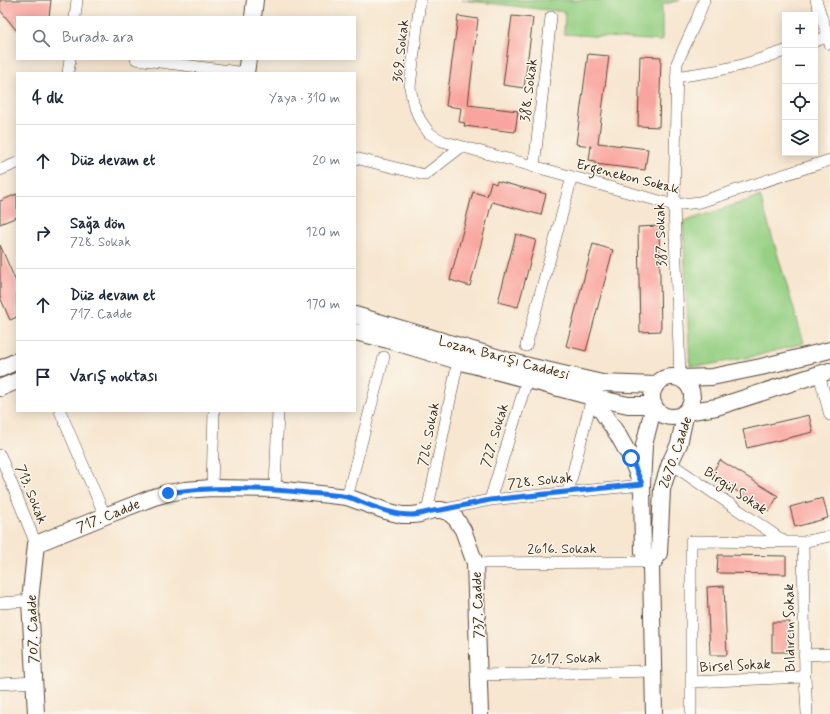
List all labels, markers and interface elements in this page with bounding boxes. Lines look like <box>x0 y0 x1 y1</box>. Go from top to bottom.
map controls <box>782 12 818 156</box>
button: + <box>782 12 818 48</box>
search box <box>16 16 356 60</box>
street label: 369. Sokak <box>389 19 413 84</box>
icon: search <box>30 27 52 49</box>
text: Burada ara <box>62 28 134 48</box>
button: − <box>782 48 818 84</box>
street label: 388. Sokak <box>516 57 542 123</box>
button: locate <box>782 84 818 120</box>
text: 4 dk <box>32 87 64 109</box>
text: Yaya · 310 m <box>269 90 340 107</box>
button: layers <box>782 120 818 156</box>
icon: ahead <box>32 150 54 172</box>
text: Düz devam et <box>70 151 155 171</box>
text: 20 m <box>312 152 340 169</box>
street label: Ergenekon Sokak <box>574 155 681 200</box>
street label: 387. Sokak <box>651 203 671 267</box>
text: Sağa dön <box>70 214 125 234</box>
icon: right <box>32 222 54 244</box>
text: 120 m <box>306 224 340 241</box>
text: 728. Sokak <box>70 234 131 251</box>
text: Düz devam et <box>70 286 155 306</box>
icon: ahead <box>32 294 54 316</box>
text: 170 m <box>306 296 340 313</box>
text: 717. Cadde <box>70 306 132 323</box>
street label: Lozan Barışı Caddesi <box>436 332 571 384</box>
icon: arrive <box>32 366 54 388</box>
text: Varış noktası <box>70 367 158 387</box>
street label: 726. Sokak <box>414 401 444 468</box>
street label: 727. Sokak <box>477 401 513 469</box>
street label: 2670. Cadde <box>655 414 697 491</box>
route start <box>622 449 640 467</box>
street label: 713. Sokak <box>11 462 51 527</box>
street label: Birgül Sokak <box>700 463 771 520</box>
street label: 728. Sokak <box>507 469 574 493</box>
route end <box>159 484 177 502</box>
street label: 717. Cadde <box>74 495 143 537</box>
street label: 2616. Sokak <box>527 540 597 558</box>
street label: 737. Cadde <box>468 571 488 639</box>
street label: Bıldırcın Sokak <box>780 584 800 672</box>
street label: 707. Cadde <box>23 594 43 664</box>
street label: 2617. Sokak <box>530 649 602 669</box>
street label: Birsel Sokak <box>699 655 771 677</box>

